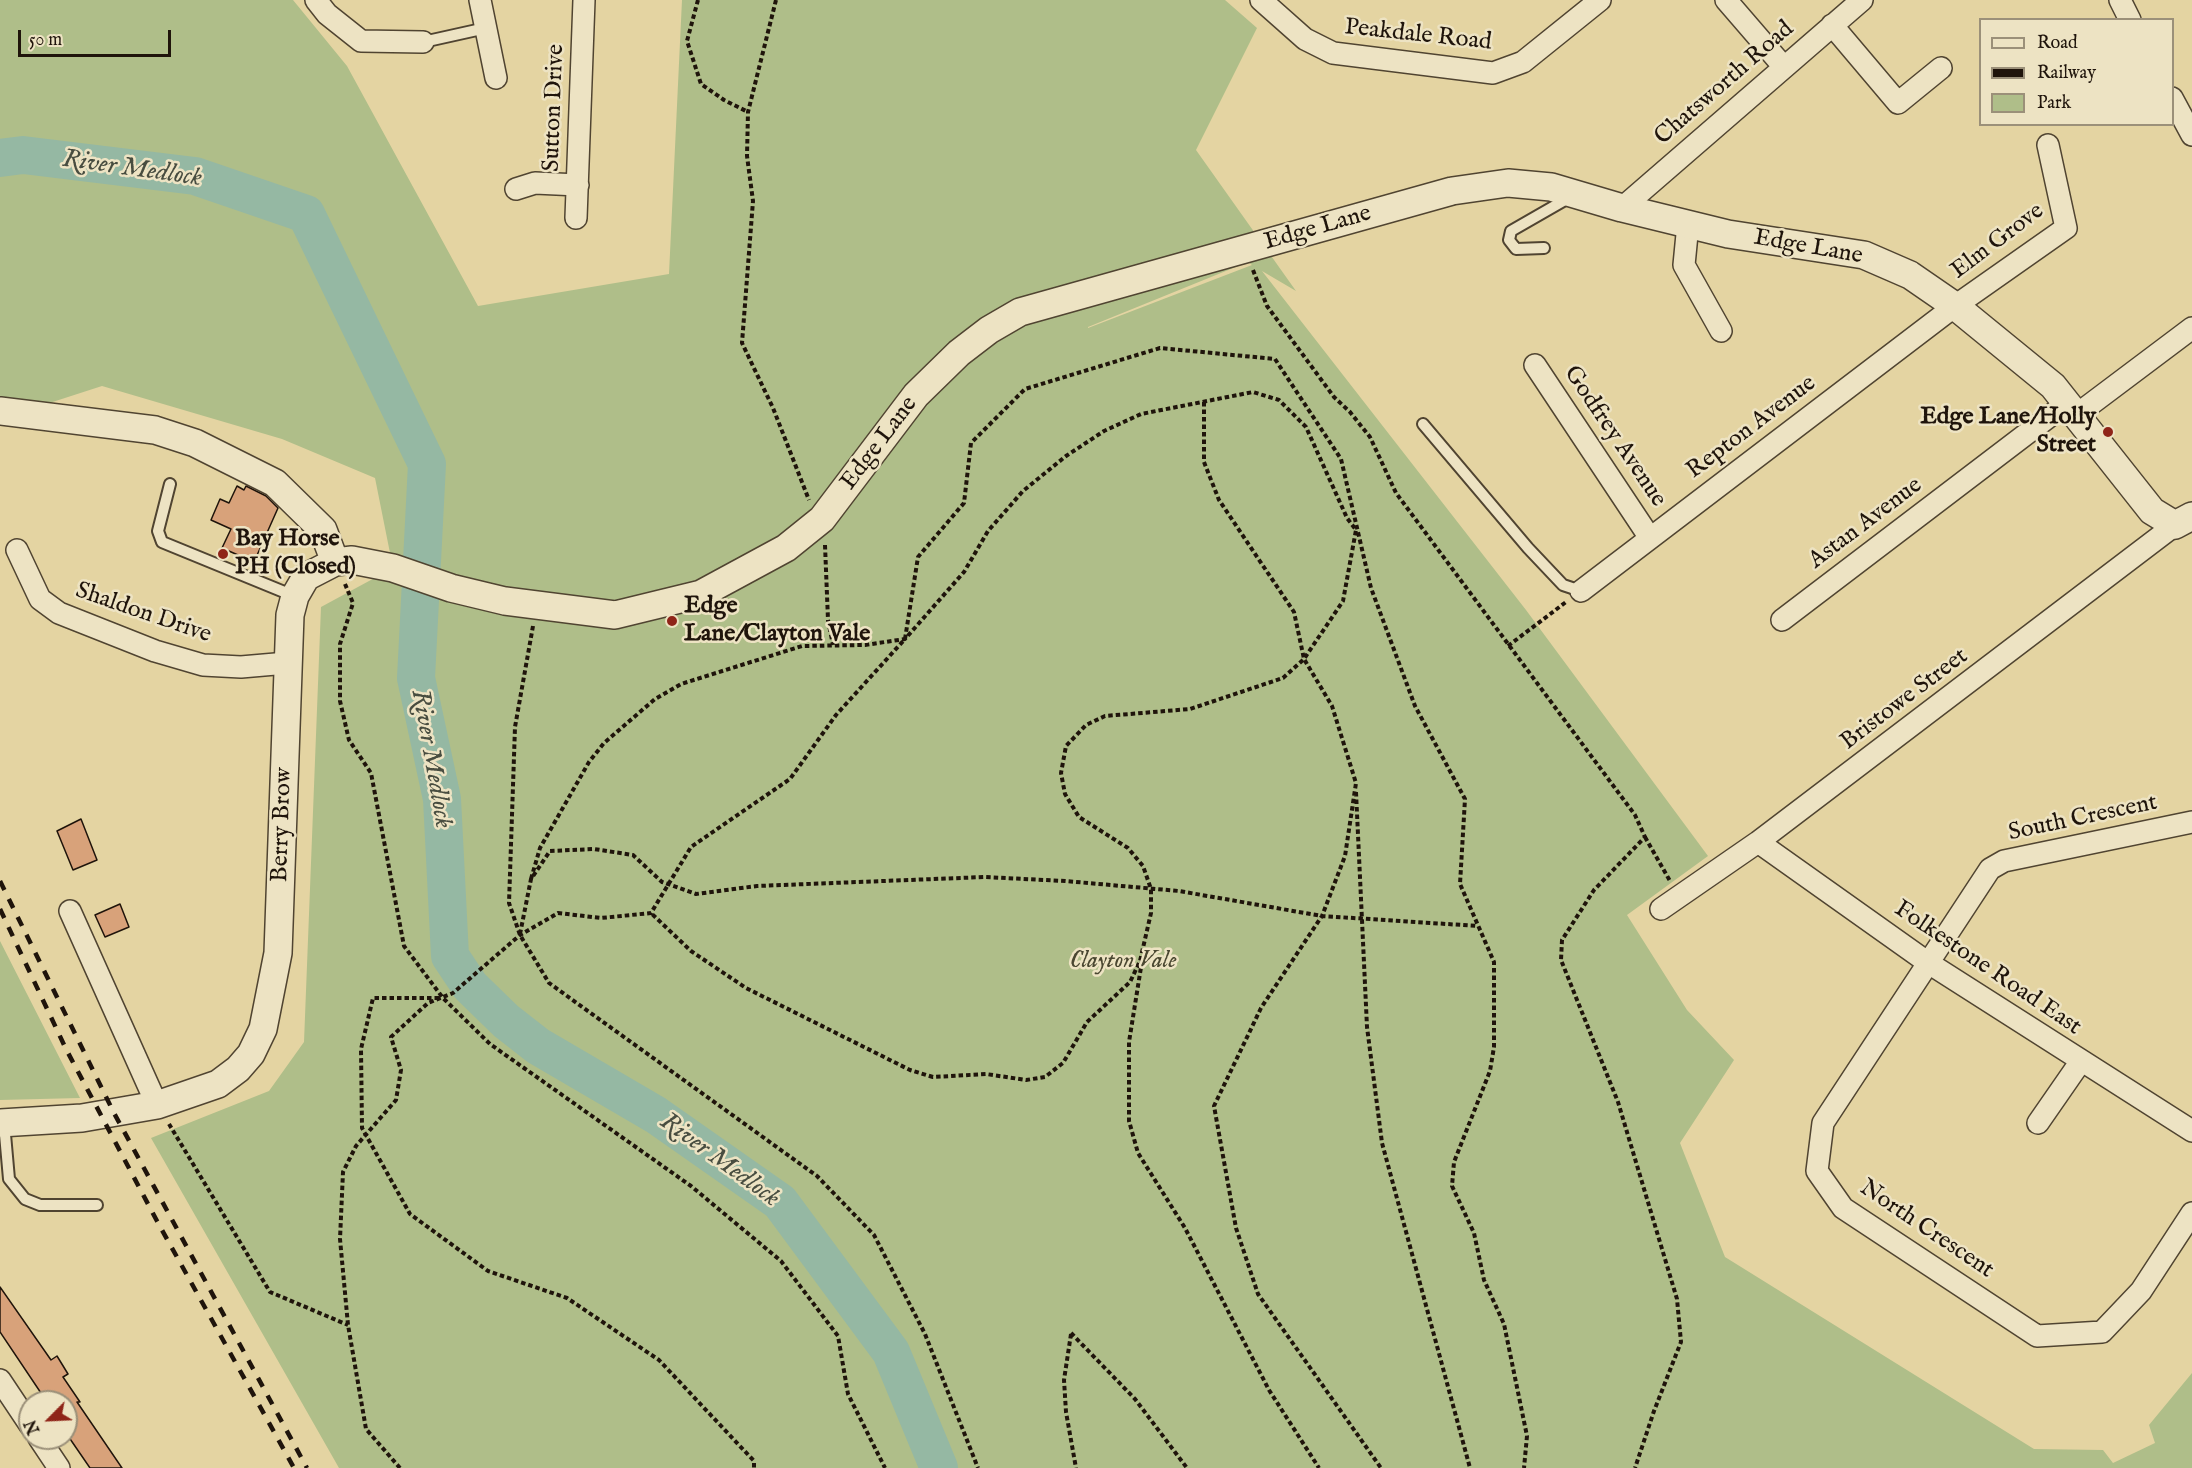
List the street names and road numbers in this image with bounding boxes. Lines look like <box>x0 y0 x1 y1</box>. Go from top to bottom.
street label: Peakdale Road <box>1343 14 1493 58</box>
street label: Chatsworth Road <box>1650 16 1800 152</box>
street label: Sutton Drive <box>538 44 572 172</box>
street label: Elm Grove <box>1946 198 2050 286</box>
street label: Edge Lane <box>1261 200 1375 258</box>
street label: Edge Lane <box>1751 224 1865 272</box>
street label: Godfrey Avenue <box>1556 361 1672 513</box>
street label: Repton Avenue <box>1682 370 1822 486</box>
street label: Edge Lane <box>835 391 925 497</box>
street label: Astan Avenue <box>1804 472 1928 576</box>
street label: Shaldon Drive <box>71 577 215 651</box>
street label: Bristowe Street <box>1836 643 1974 757</box>
street label: Berry Brow <box>267 767 299 883</box>
street label: South Crescent <box>2006 789 2160 849</box>
street label: Folkestone Road East <box>1888 896 2086 1042</box>
street label: North Crescent <box>1853 1175 1999 1285</box>

